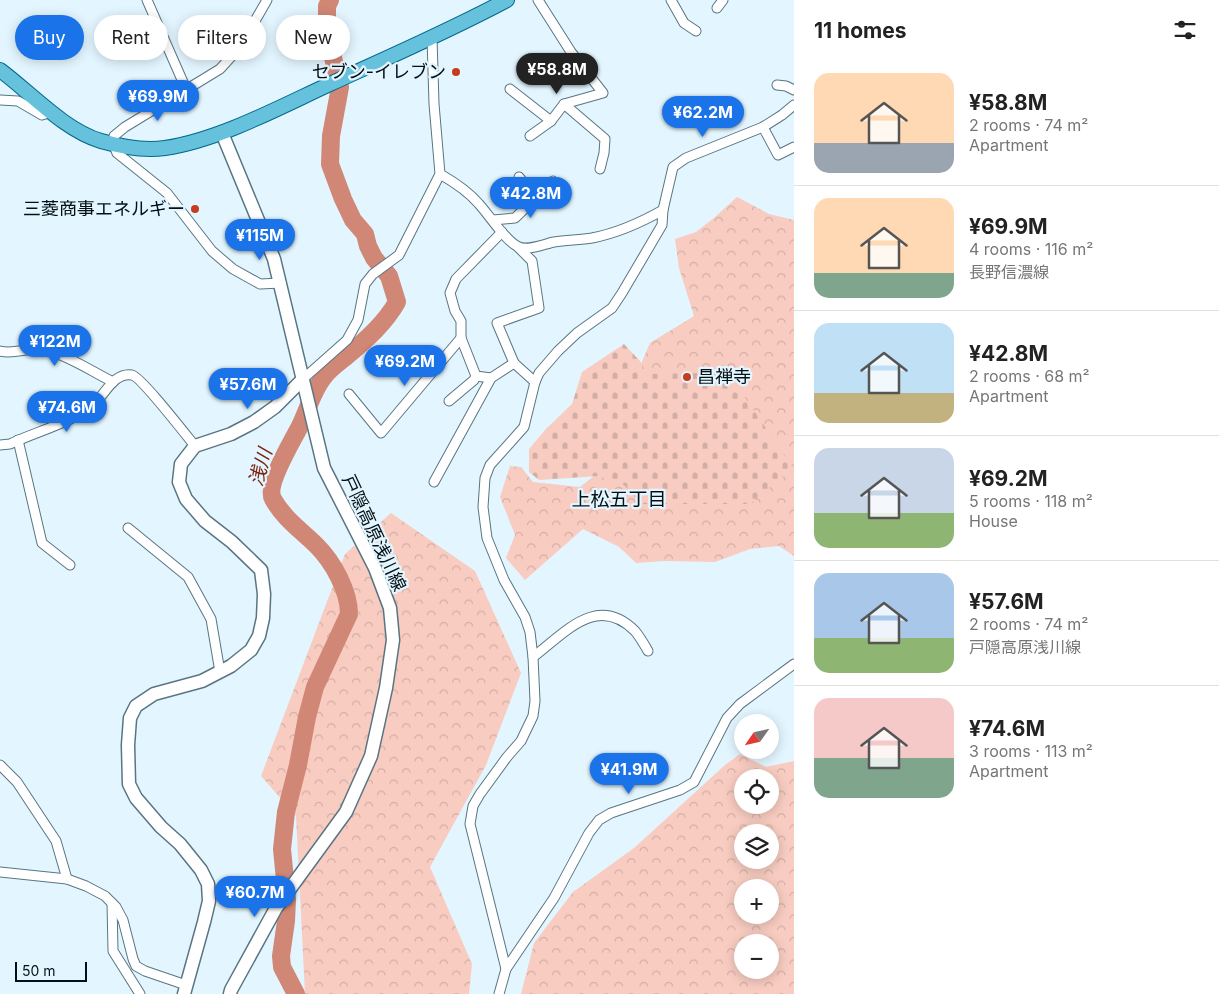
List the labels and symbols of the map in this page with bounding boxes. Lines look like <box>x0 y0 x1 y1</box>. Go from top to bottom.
pin: ¥58.8M <box>516 52 598 95</box>
place label: セブン-イレブン <box>312 61 446 82</box>
marker: セブン-イレブン <box>450 66 462 78</box>
pin: ¥69.9M <box>117 80 199 122</box>
pin: ¥62.2M <box>662 96 744 138</box>
pin: ¥42.8M <box>490 176 572 219</box>
place label: 三菱商事エネルギー <box>23 198 185 219</box>
marker: 三菱商事エネルギー <box>189 203 201 215</box>
pin: ¥115M <box>225 218 295 261</box>
pin: ¥122M <box>20 324 90 367</box>
pin: ¥69.2M <box>364 344 446 387</box>
place label: 昌禅寺 <box>697 366 751 387</box>
pin: ¥57.6M <box>207 368 289 410</box>
marker: 昌禅寺 <box>681 371 693 383</box>
pin: ¥74.6M <box>26 390 108 433</box>
water label: 浅川 <box>244 444 277 489</box>
street label: 戸隠高原浅川線 <box>338 471 411 594</box>
district label: 上松五丁目 <box>571 488 667 511</box>
north arrow <box>734 714 779 759</box>
pin: ¥41.9M <box>588 752 670 795</box>
pin: ¥60.7M <box>214 876 296 918</box>
scale bar <box>15 959 88 982</box>

